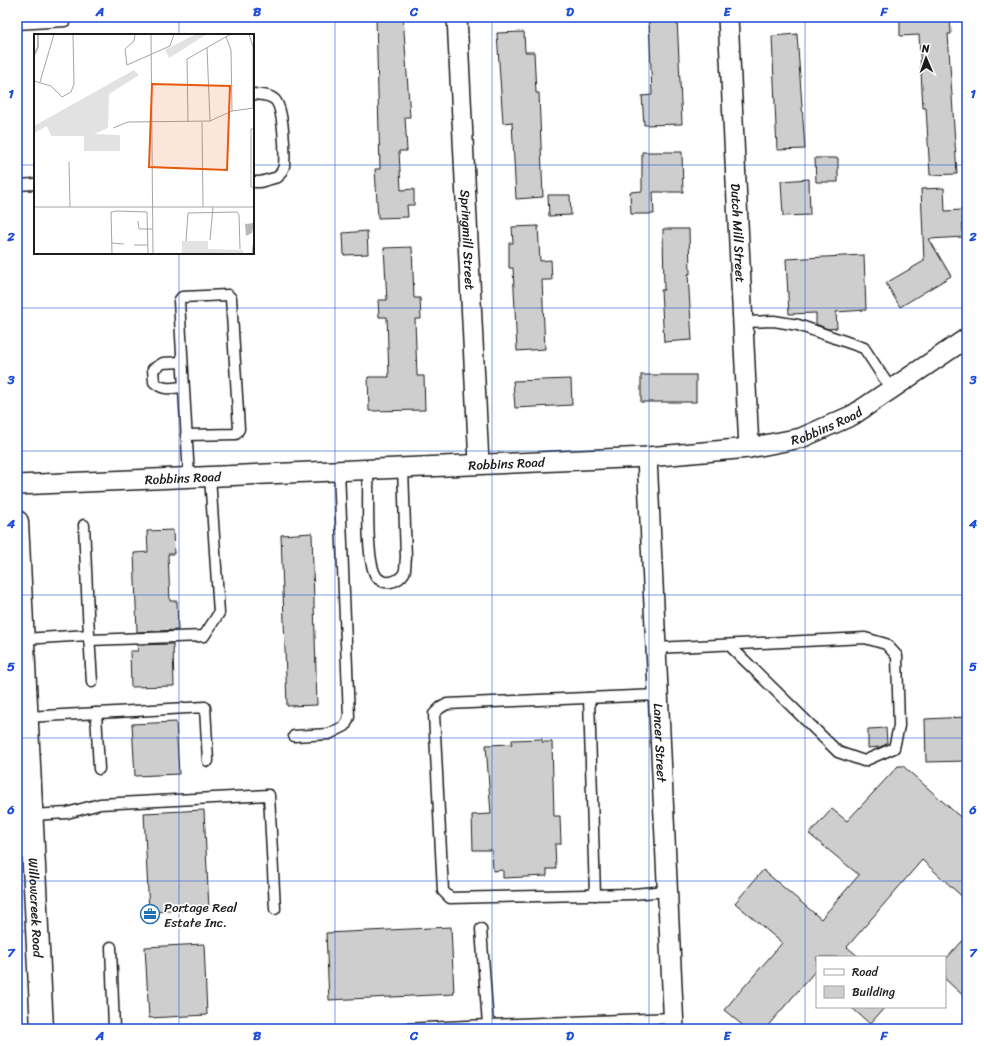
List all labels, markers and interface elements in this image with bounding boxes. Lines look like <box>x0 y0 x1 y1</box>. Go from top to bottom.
text: A <box>95 0 104 23</box>
text: B <box>253 0 262 23</box>
text: C <box>409 0 419 23</box>
text: D <box>566 0 574 23</box>
text: E <box>723 0 732 23</box>
text: F <box>879 0 888 23</box>
inset map <box>34 34 254 254</box>
north arrow <box>906 38 946 78</box>
text: N <box>921 39 930 58</box>
text: 1 <box>8 82 14 105</box>
text: 1 <box>970 82 976 105</box>
street label: Dutch Mill Street <box>725 183 752 283</box>
street label: Springmill Street <box>454 189 482 291</box>
text: 2 <box>6 225 15 248</box>
text: 2 <box>968 225 977 248</box>
text: 3 <box>6 368 15 391</box>
text: 3 <box>968 368 977 391</box>
street label: Robbins Road <box>789 400 868 451</box>
street label: Robbins Road <box>468 450 546 476</box>
street label: Robbins Road <box>144 464 223 491</box>
text: 4 <box>6 512 16 535</box>
text: 4 <box>968 512 978 535</box>
text: 5 <box>7 655 15 678</box>
text: 5 <box>969 655 977 678</box>
street label: Lancer Street <box>647 703 674 783</box>
text: 6 <box>6 798 15 821</box>
text: 6 <box>968 798 977 821</box>
street label: Willowcreek Road <box>22 857 50 959</box>
place label: Portage Real Estate Inc. <box>164 896 237 934</box>
office icon: Portage Real Estate Inc. <box>139 903 161 925</box>
text: 7 <box>7 941 16 964</box>
text: 7 <box>969 941 978 964</box>
legend <box>816 956 946 1008</box>
text: Road <box>852 961 879 983</box>
text: Building <box>852 981 895 1003</box>
text: A <box>95 1024 104 1046</box>
text: B <box>253 1024 262 1046</box>
text: C <box>409 1024 419 1046</box>
text: D <box>566 1024 574 1046</box>
text: E <box>723 1024 732 1046</box>
text: F <box>879 1024 888 1046</box>

